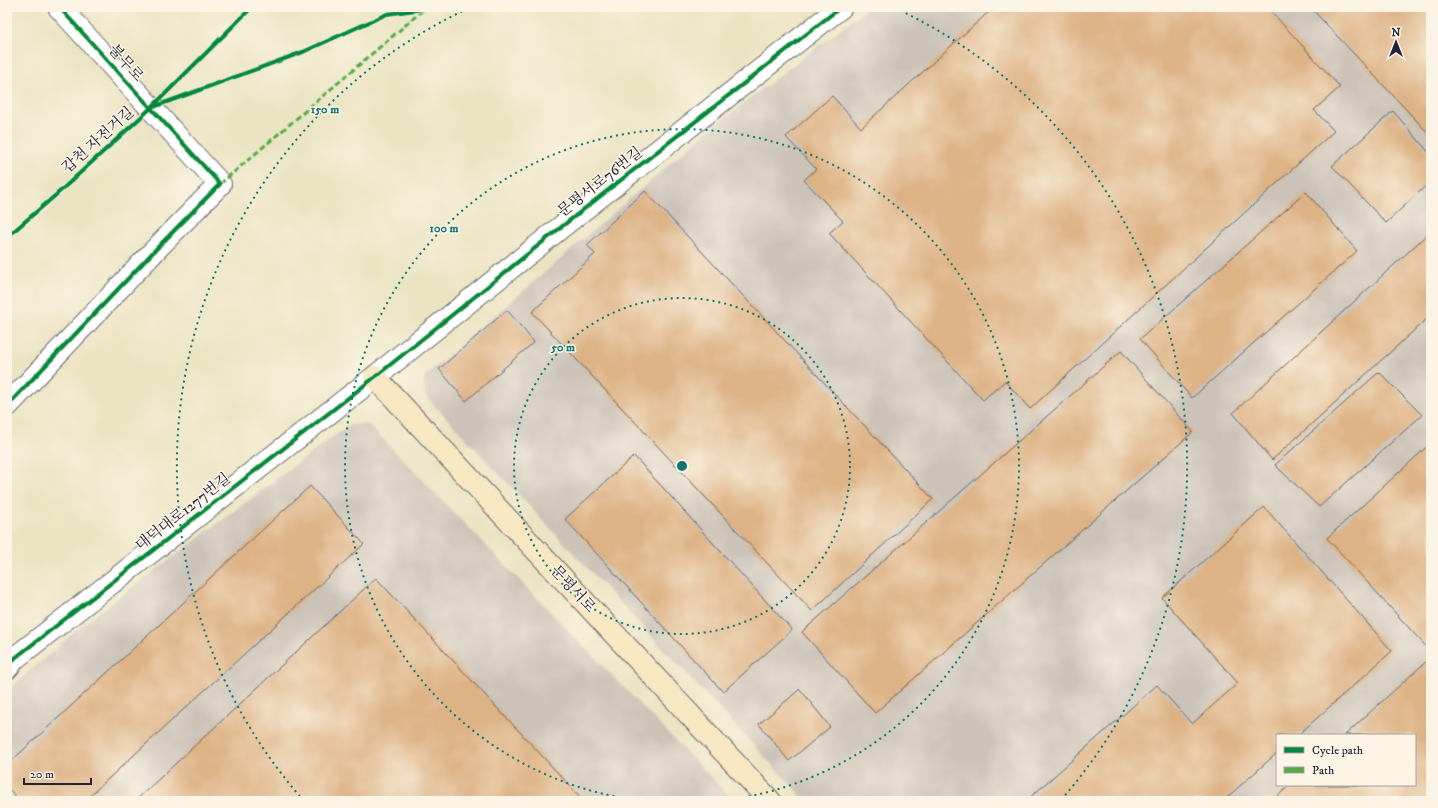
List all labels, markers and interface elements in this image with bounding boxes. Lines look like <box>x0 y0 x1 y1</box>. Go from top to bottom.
north arrow <box>1376 22 1416 62</box>
text: N <box>1391 26 1401 40</box>
street label: 불무로 <box>104 40 148 86</box>
text: 150 m <box>311 102 339 117</box>
street label: 갑천 자전거길 <box>58 103 138 177</box>
street label: 문평서로76번길 <box>554 143 646 221</box>
text: 100 m <box>430 221 458 236</box>
text: 50 m <box>550 340 575 355</box>
centre of rings <box>675 459 689 473</box>
street label: 대덕대로1277번길 <box>132 469 234 555</box>
street label: 문평서로 <box>546 561 600 617</box>
legend <box>1276 734 1416 786</box>
text: Cycle path <box>1312 743 1364 758</box>
scale bar <box>24 760 91 786</box>
text: Path <box>1312 763 1335 778</box>
text: 20 m <box>30 767 54 782</box>

